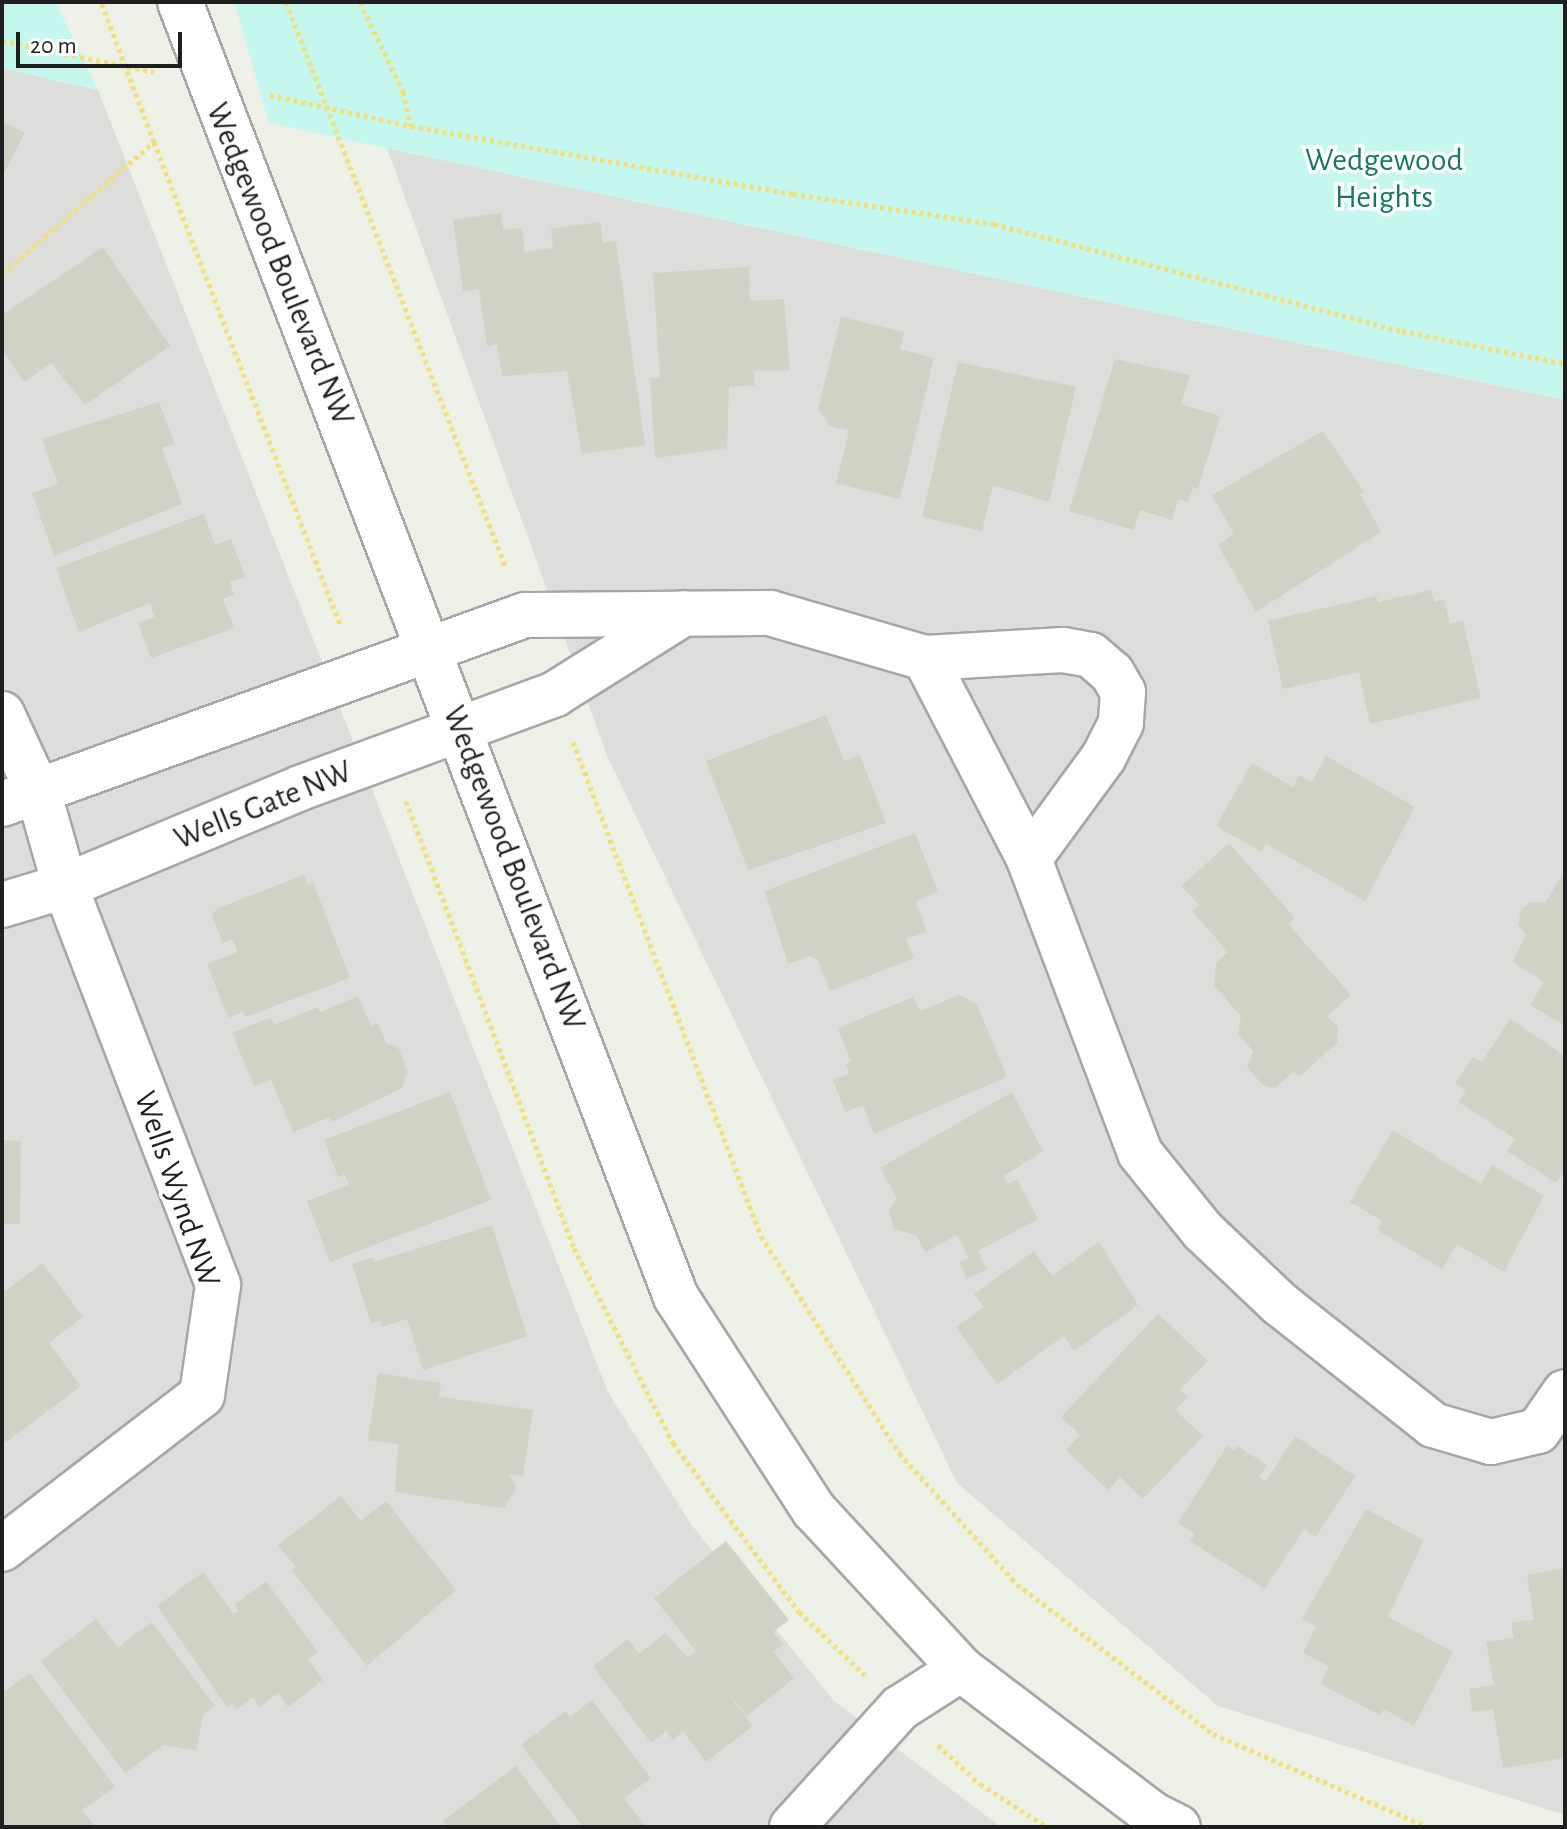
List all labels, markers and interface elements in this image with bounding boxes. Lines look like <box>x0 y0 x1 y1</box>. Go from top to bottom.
scale bar <box>20 16 186 66</box>
text: 20 m <box>30 34 77 58</box>
street label: Wedgewood Boulevard NW <box>198 97 362 431</box>
park label: Wedgewood Heights <box>1305 142 1463 217</box>
street label: Wedgewood Boulevard NW <box>434 700 594 1036</box>
street label: Wells Gate NW <box>169 752 357 858</box>
street label: Wells Wynd NW <box>126 1086 228 1292</box>

